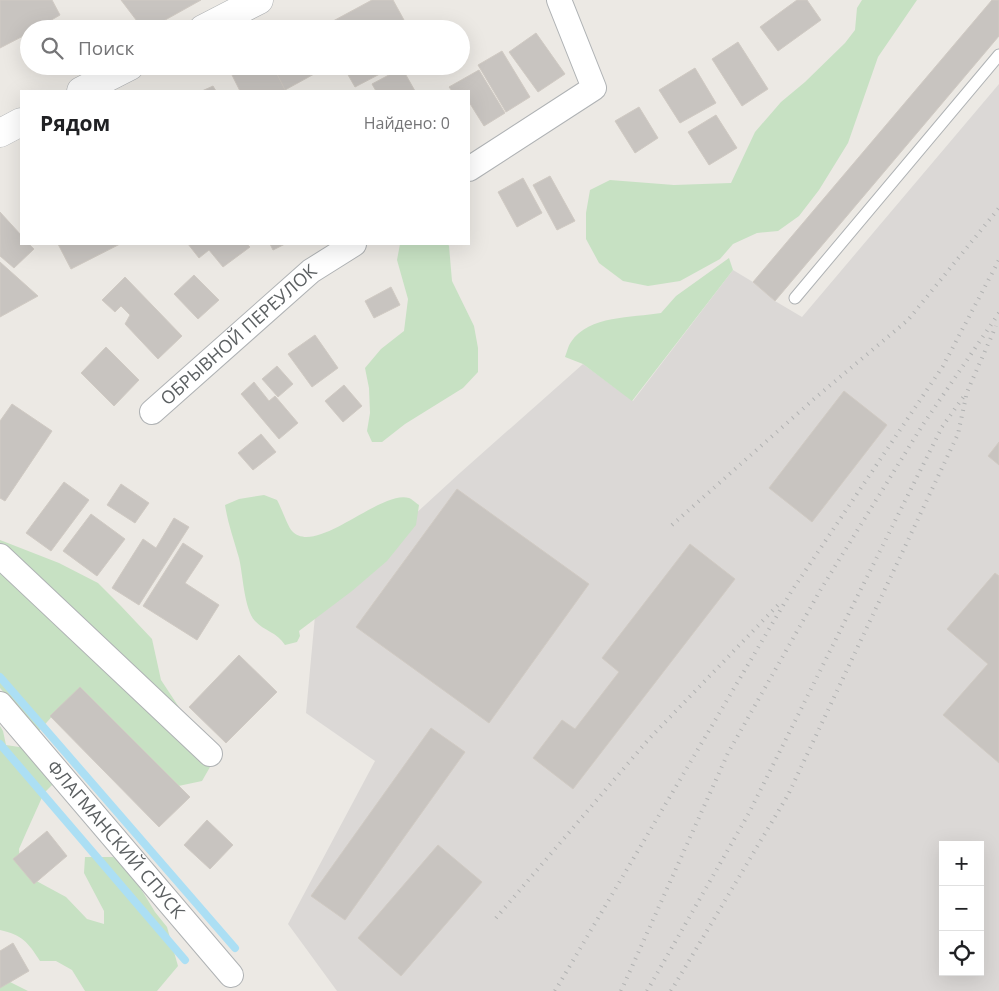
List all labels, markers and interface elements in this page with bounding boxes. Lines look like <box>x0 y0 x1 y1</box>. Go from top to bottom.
search box <box>20 20 470 75</box>
icon: search <box>38 34 66 62</box>
text: Поиск <box>78 35 134 61</box>
text: Рядом <box>40 109 110 137</box>
text: Найдено: 0 <box>364 112 450 134</box>
street label: ОБРЫВНОЙ ПЕРЕУЛОК <box>155 259 321 410</box>
street label: ФЛАГМАНСКИЙ СПУСК <box>42 755 191 923</box>
map controls <box>939 841 984 976</box>
button: + <box>939 841 984 886</box>
button: − <box>939 886 984 931</box>
button: locate <box>939 931 984 976</box>

